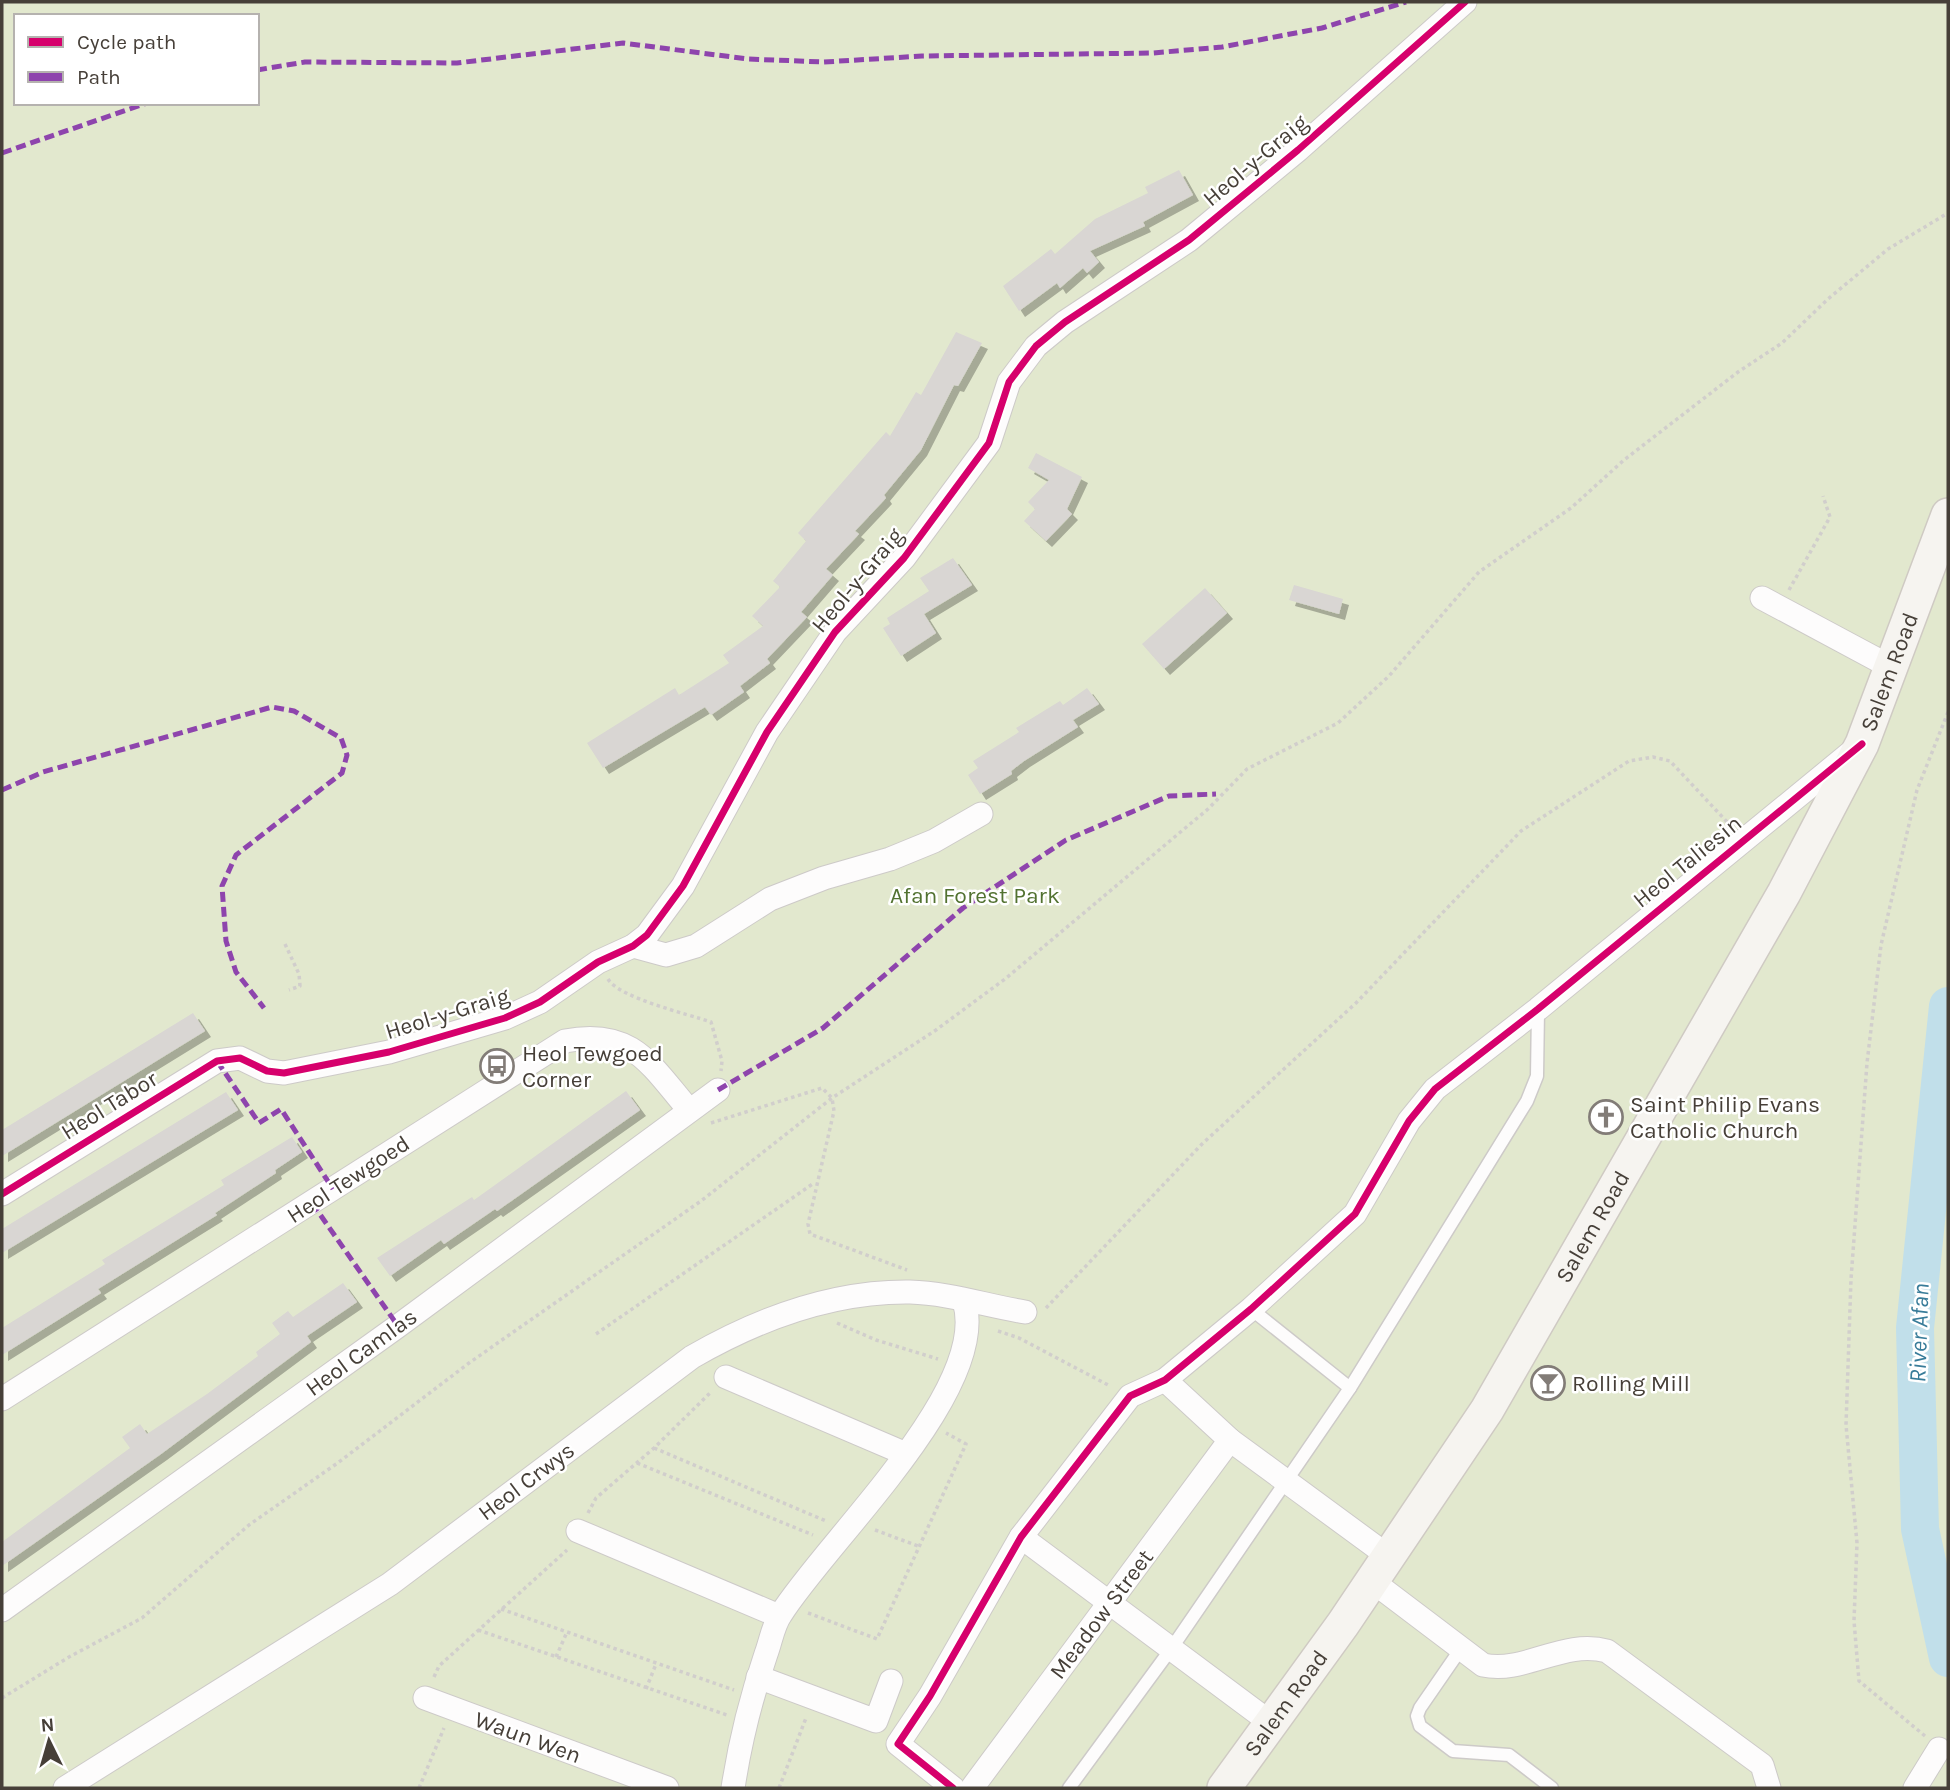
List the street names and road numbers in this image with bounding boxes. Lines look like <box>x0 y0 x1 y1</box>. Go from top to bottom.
street label: Heol-y-Graig <box>1197 109 1313 212</box>
street label: Heol-y-Graig <box>806 522 909 638</box>
street label: Salem Road <box>1855 609 1924 735</box>
street label: Heol Taliesin <box>1628 809 1747 913</box>
street label: Heol-y-Graig <box>382 982 513 1045</box>
street label: Heol Tabor <box>56 1065 163 1146</box>
street label: Heol Tewgoed <box>282 1130 415 1229</box>
street label: Salem Road <box>1550 1166 1636 1288</box>
street label: Heol Camlas <box>300 1303 422 1402</box>
street label: Heol Crwys <box>473 1436 580 1526</box>
street label: Meadow Street <box>1044 1544 1159 1684</box>
street label: Salem Road <box>1238 1645 1334 1762</box>
street label: Waun Wen <box>471 1706 585 1769</box>

